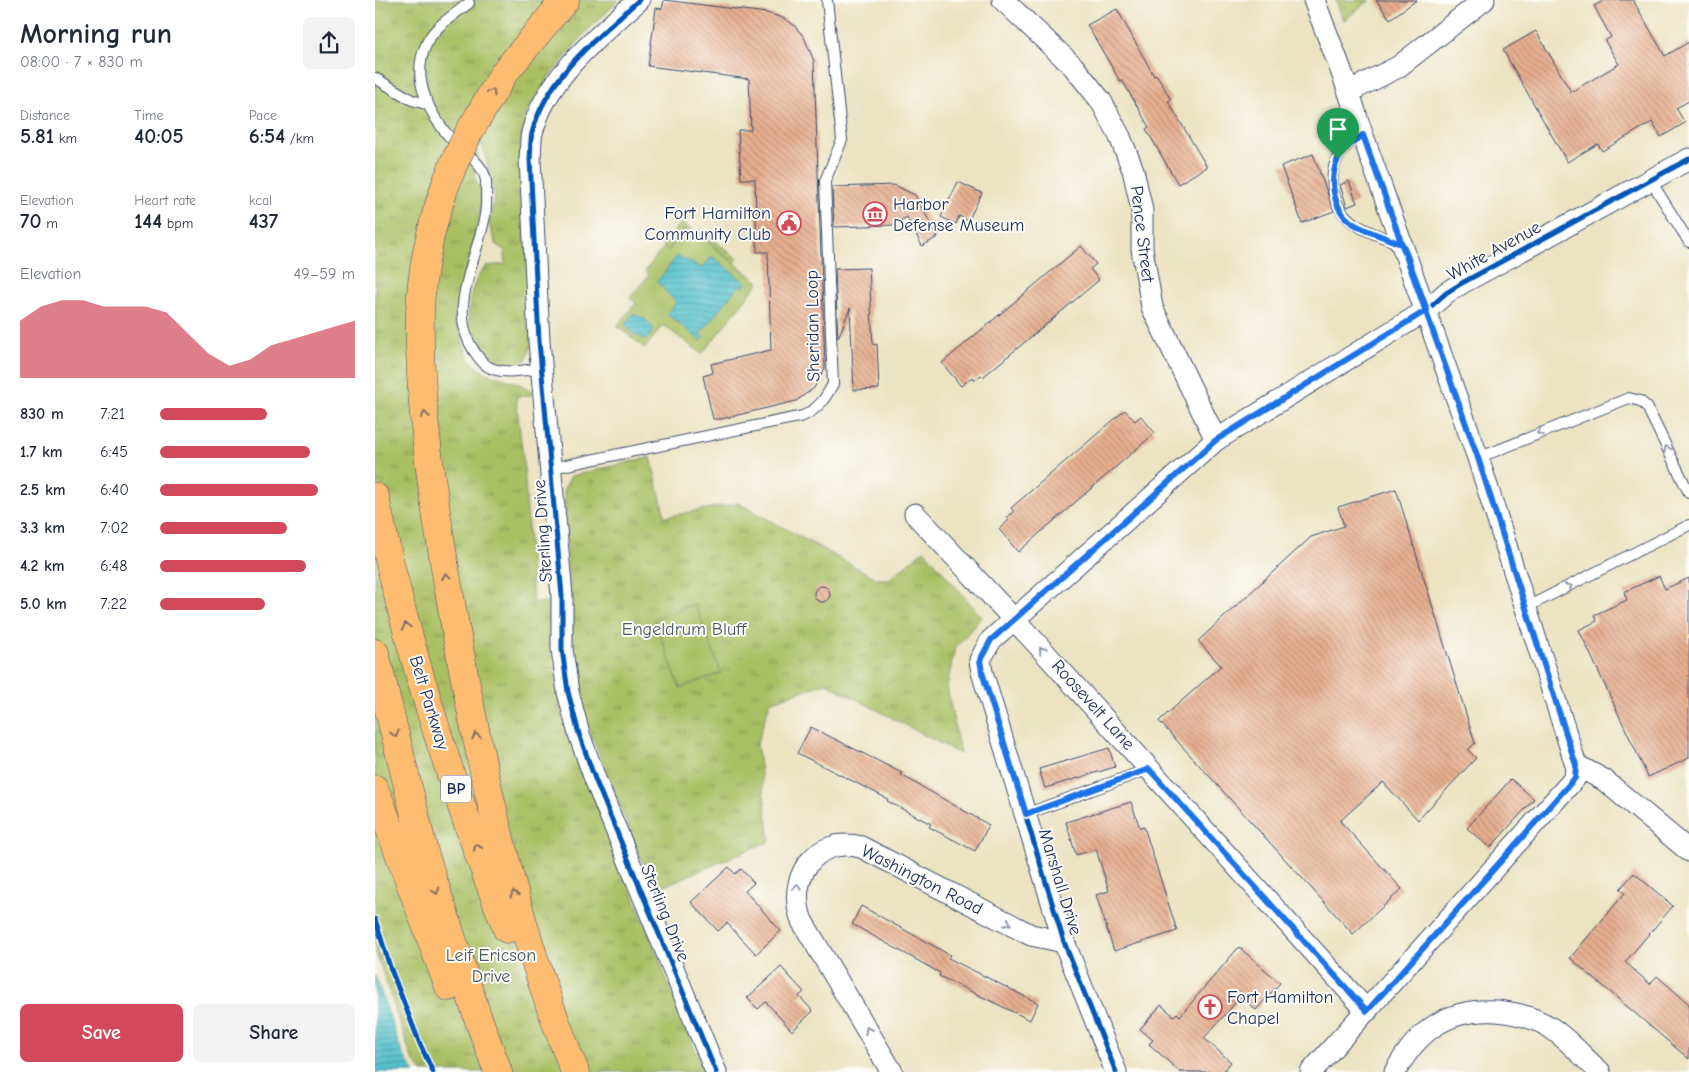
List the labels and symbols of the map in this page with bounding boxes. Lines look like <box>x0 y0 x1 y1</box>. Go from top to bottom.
one-way arrow <box>486 88 496 97</box>
pin <box>1317 108 1359 159</box>
street label: Pence Street <box>1126 185 1158 284</box>
place label: Harbor Defense Museum <box>893 194 1024 236</box>
museum icon: Harbor Defense Museum <box>862 201 888 227</box>
place label: Fort Hamilton Community Club <box>644 203 771 245</box>
public building icon: Fort Hamilton Community Club <box>776 210 802 236</box>
street label: White Avenue <box>1444 217 1544 285</box>
street label: Sheridan Loop <box>802 270 824 382</box>
one-way arrow <box>420 411 431 419</box>
one-way arrow <box>1536 426 1545 437</box>
one-way arrow <box>1663 445 1674 454</box>
street label: Sterling Drive <box>529 479 557 583</box>
one-way arrow <box>442 572 452 580</box>
one-way arrow <box>1563 583 1572 593</box>
park label: Engeldrum Bluff <box>622 619 747 640</box>
one-way arrow <box>401 622 411 631</box>
one-way arrow <box>1039 646 1048 655</box>
street label: Belt Parkway <box>405 653 454 754</box>
street label: Roosevelt Lane <box>1047 656 1139 754</box>
one-way arrow <box>389 730 400 739</box>
one-way arrow <box>471 731 482 740</box>
road number: BP <box>441 776 471 802</box>
street label: Marshall Drive <box>1034 826 1086 938</box>
street label: Washington Road <box>858 840 986 920</box>
one-way arrow <box>473 844 483 852</box>
street label: Sterling Drive <box>636 861 694 965</box>
one-way arrow <box>792 882 802 891</box>
one-way arrow <box>431 887 441 895</box>
one-way arrow <box>509 890 519 898</box>
one-way arrow <box>1003 917 1012 927</box>
park label: Leif Ericson Drive <box>446 945 536 987</box>
place label: Fort Hamilton Chapel <box>1227 987 1334 1029</box>
church icon: Fort Hamilton Chapel <box>1197 994 1223 1020</box>
one-way arrow <box>864 1026 874 1035</box>

